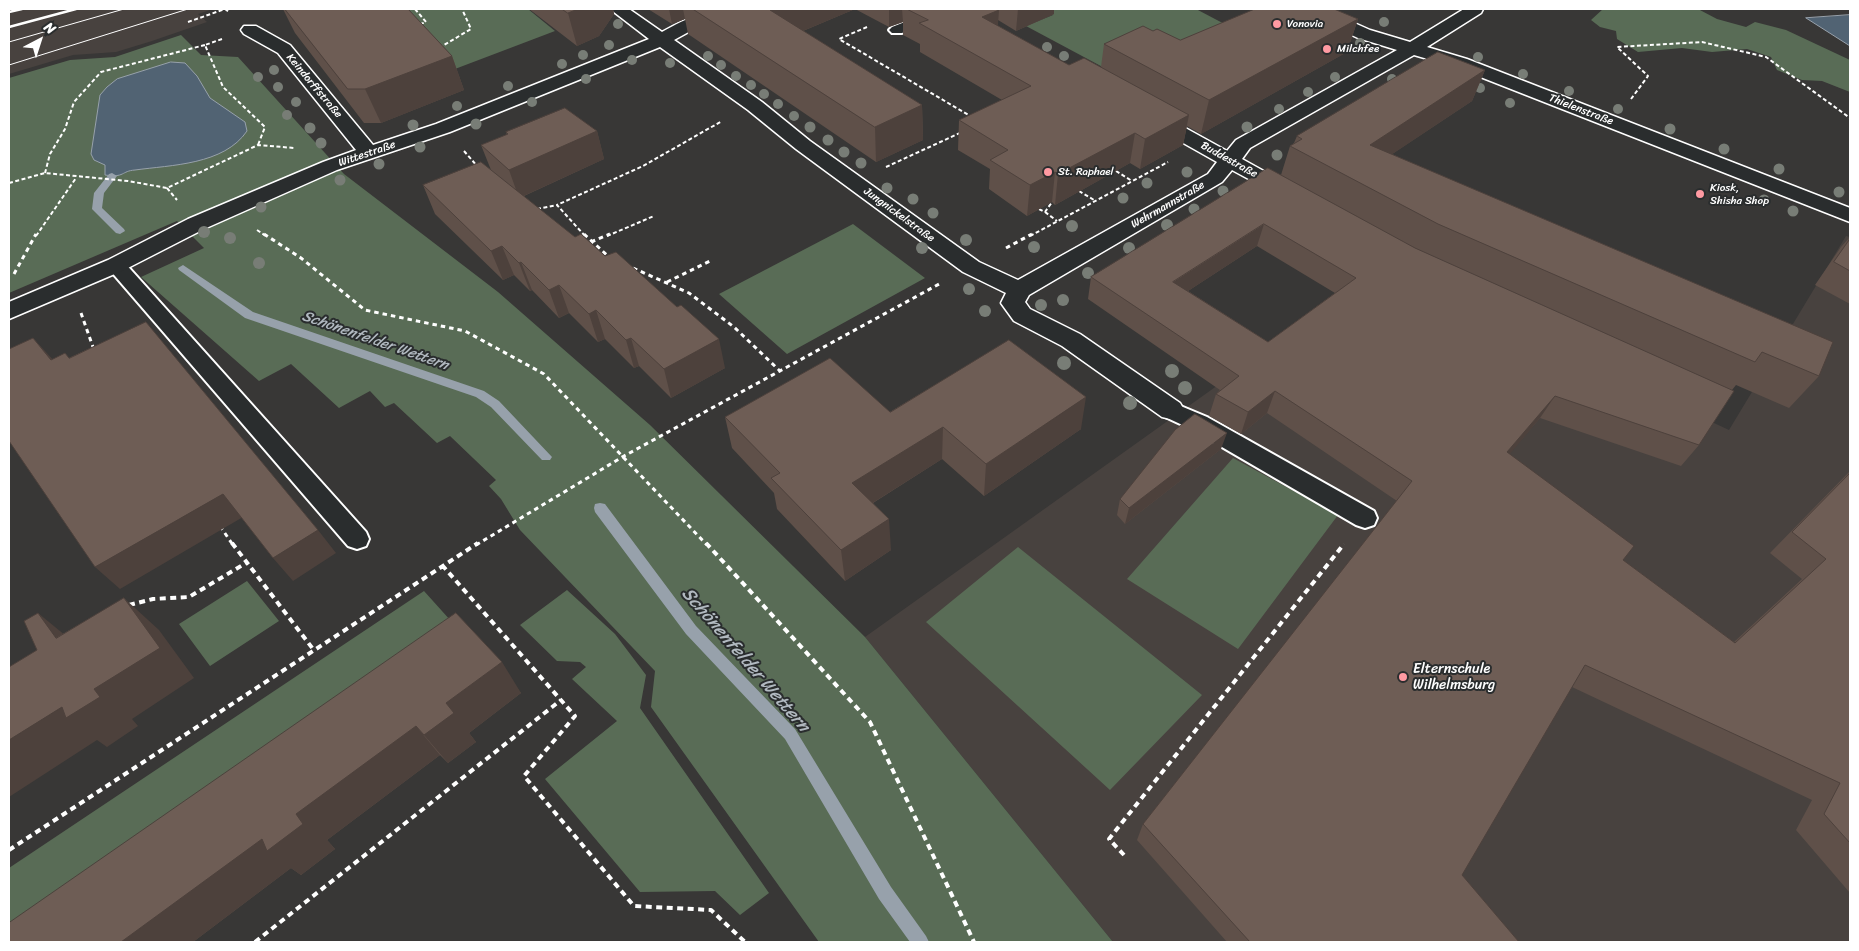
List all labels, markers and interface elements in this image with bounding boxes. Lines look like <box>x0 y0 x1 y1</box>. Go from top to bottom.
north arrow <box>15 15 65 65</box>
text: N <box>38 15 62 41</box>
place label: Vonovia <box>1287 17 1323 31</box>
marker: Vonovia <box>1271 18 1283 30</box>
place label: Milchfee <box>1337 42 1379 56</box>
marker: Milchfee <box>1321 43 1333 55</box>
street label: Keindorffstraße <box>283 51 345 121</box>
street label: Thielenstraße <box>1547 92 1615 128</box>
street label: Wittestraße <box>337 138 397 170</box>
street label: Buddestraße <box>1198 139 1260 181</box>
place label: St. Raphael <box>1058 165 1114 179</box>
marker: St. Raphael <box>1042 166 1054 178</box>
street label: Wehrmannstraße <box>1129 179 1207 231</box>
place label: Kiosk, Shisha Shop <box>1710 181 1769 207</box>
street label: Jungnickelstraße <box>861 185 937 245</box>
marker: Kiosk, Shisha Shop <box>1694 188 1706 200</box>
water label: Schönenfelder Wettern <box>299 307 451 375</box>
water label: Schönenfelder Wettern <box>676 583 814 737</box>
place label: Elternschule Wilhelmsburg <box>1413 661 1495 694</box>
marker: Elternschule Wilhelmsburg <box>1397 671 1409 683</box>

